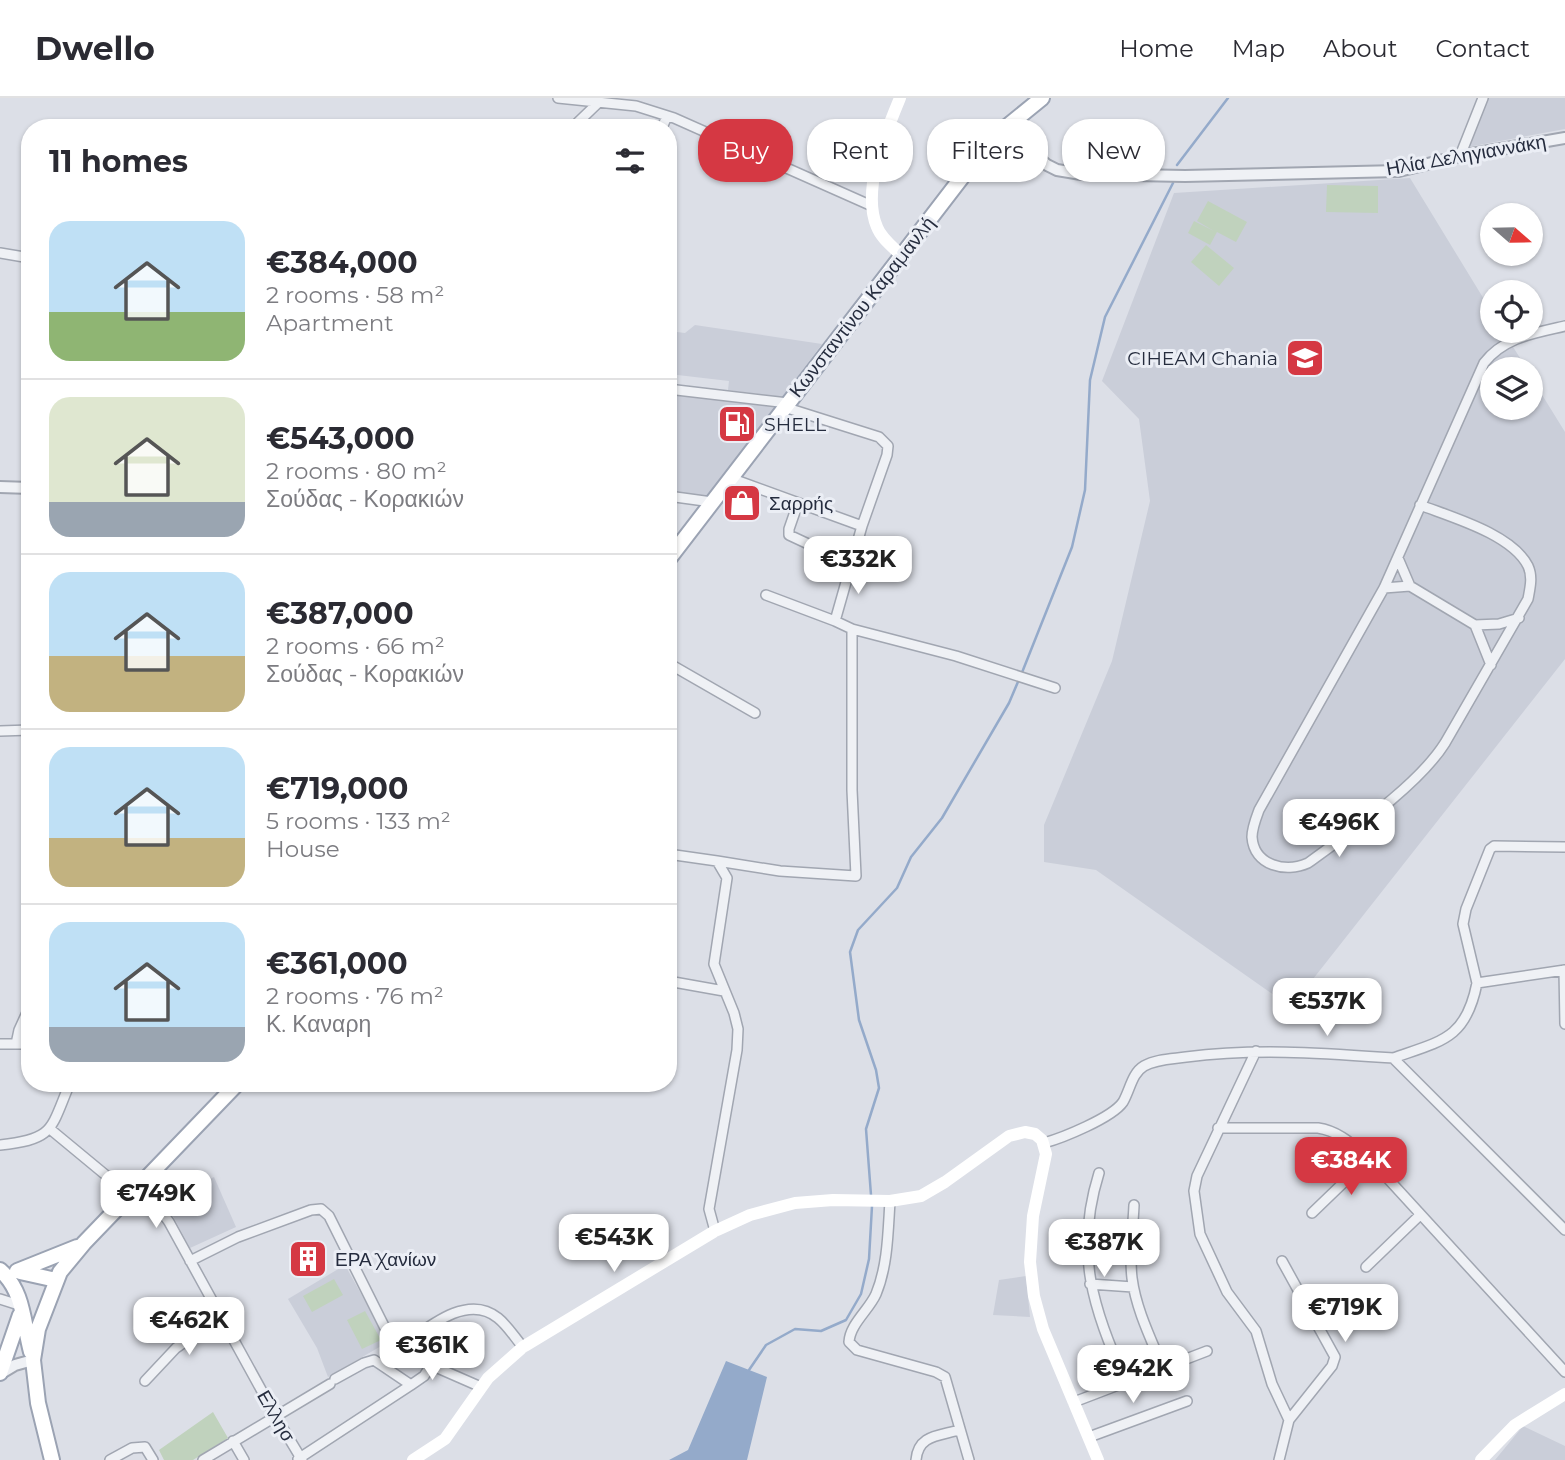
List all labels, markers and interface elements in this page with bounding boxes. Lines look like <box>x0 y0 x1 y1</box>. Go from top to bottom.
text: Dwello <box>35 28 155 68</box>
text: Home <box>1119 34 1194 63</box>
text: Map <box>1232 34 1285 63</box>
text: About <box>1323 34 1397 63</box>
text: Contact <box>1435 34 1530 63</box>
chip: Buy <box>698 119 793 182</box>
chip: Rent <box>807 119 913 182</box>
chip: Filters <box>927 119 1048 182</box>
chip: New <box>1062 119 1165 182</box>
street label: Ηλία Δεληγιαννάκη <box>1384 130 1548 180</box>
icon: filters <box>611 142 649 180</box>
text: 11 homes <box>49 143 188 180</box>
north arrow <box>1480 203 1544 266</box>
map controls <box>1480 203 1543 420</box>
street label: Κωνσταντίνου Καραμανλή <box>784 212 940 402</box>
text: €384,000 <box>266 244 418 281</box>
icon: home <box>105 249 189 333</box>
button: locate <box>1480 280 1543 343</box>
text: 2 rooms · 58 m² <box>266 281 444 309</box>
text: Apartment <box>266 309 394 337</box>
school or university icon: CIHEAM Chania <box>1284 337 1326 379</box>
place label: CIHEAM Chania <box>1127 347 1278 370</box>
button: layers <box>1480 357 1543 420</box>
fuel station icon: SHELL <box>716 403 758 445</box>
place label: SHELL <box>764 413 827 436</box>
text: €543,000 <box>266 420 415 457</box>
icon: home <box>105 425 189 509</box>
text: 2 rooms · 80 m² <box>266 457 447 485</box>
shop icon: Σαρρής <box>721 482 763 524</box>
text: Σούδας - Κορακιών <box>266 485 464 513</box>
place label: Σαρρής <box>769 492 833 515</box>
pin: €332K <box>809 536 907 596</box>
text: €332K <box>820 545 896 573</box>
text: €387,000 <box>266 595 414 632</box>
icon: home <box>105 600 189 684</box>
text: 2 rooms · 66 m² <box>266 632 445 660</box>
text: Σούδας - Κορακιών <box>266 660 464 688</box>
text: €719,000 <box>266 770 408 807</box>
icon: home <box>105 775 189 859</box>
pin: €496K <box>1290 800 1388 859</box>
text: 5 rooms · 133 m² <box>266 807 451 835</box>
text: €496K <box>1299 808 1379 836</box>
text: House <box>266 835 340 863</box>
text: €361,000 <box>266 945 408 982</box>
icon: home <box>105 950 189 1034</box>
pin: €537K <box>1278 978 1376 1038</box>
text: 2 rooms · 76 m² <box>266 982 444 1010</box>
text: €537K <box>1289 987 1365 1015</box>
text: Κ. Καναρη <box>266 1010 371 1038</box>
pin: €384K <box>1302 1138 1400 1197</box>
text: €384K <box>1311 1146 1391 1174</box>
pin: €749K <box>107 1170 205 1230</box>
text: €749K <box>117 1179 195 1207</box>
pin: €543K <box>565 1214 663 1274</box>
pin: €387K <box>1055 1220 1153 1279</box>
text: €543K <box>575 1223 653 1251</box>
text: €387K <box>1065 1228 1143 1256</box>
building icon: ΕΡΑ Χανίων <box>287 1238 329 1280</box>
place label: ΕΡΑ Χανίων <box>335 1248 436 1271</box>
pin: €719K <box>1296 1284 1394 1344</box>
text: €719K <box>1308 1293 1382 1321</box>
pin: €462K <box>140 1298 238 1357</box>
text: €462K <box>149 1306 229 1334</box>
pin: €361K <box>383 1322 481 1382</box>
text: €361K <box>396 1331 468 1359</box>
pin: €942K <box>1084 1346 1182 1405</box>
text: €942K <box>1093 1354 1173 1382</box>
street label: Ελλησ <box>252 1386 300 1446</box>

